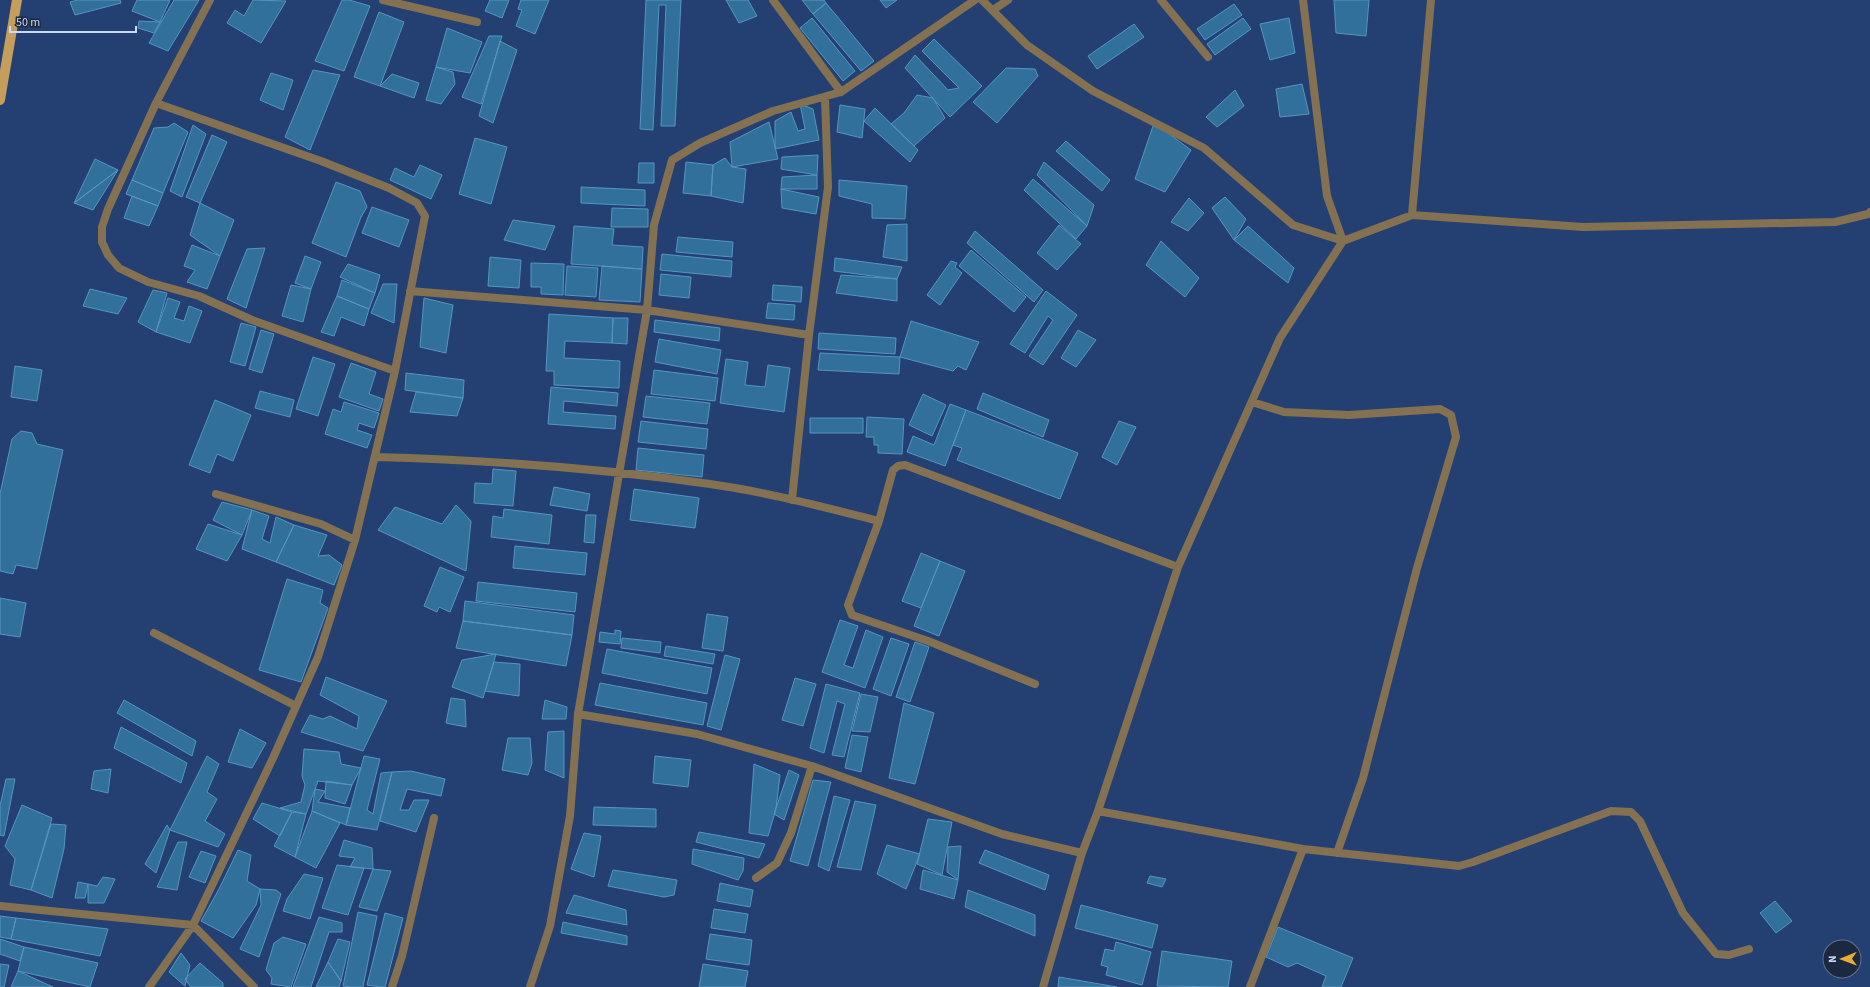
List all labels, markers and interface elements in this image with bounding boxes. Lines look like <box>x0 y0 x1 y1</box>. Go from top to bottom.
scale bar <box>10 8 136 34</box>
text: 50 m <box>16 14 40 31</box>
north arrow <box>1822 939 1862 979</box>
text: N <box>1825 955 1840 963</box>

